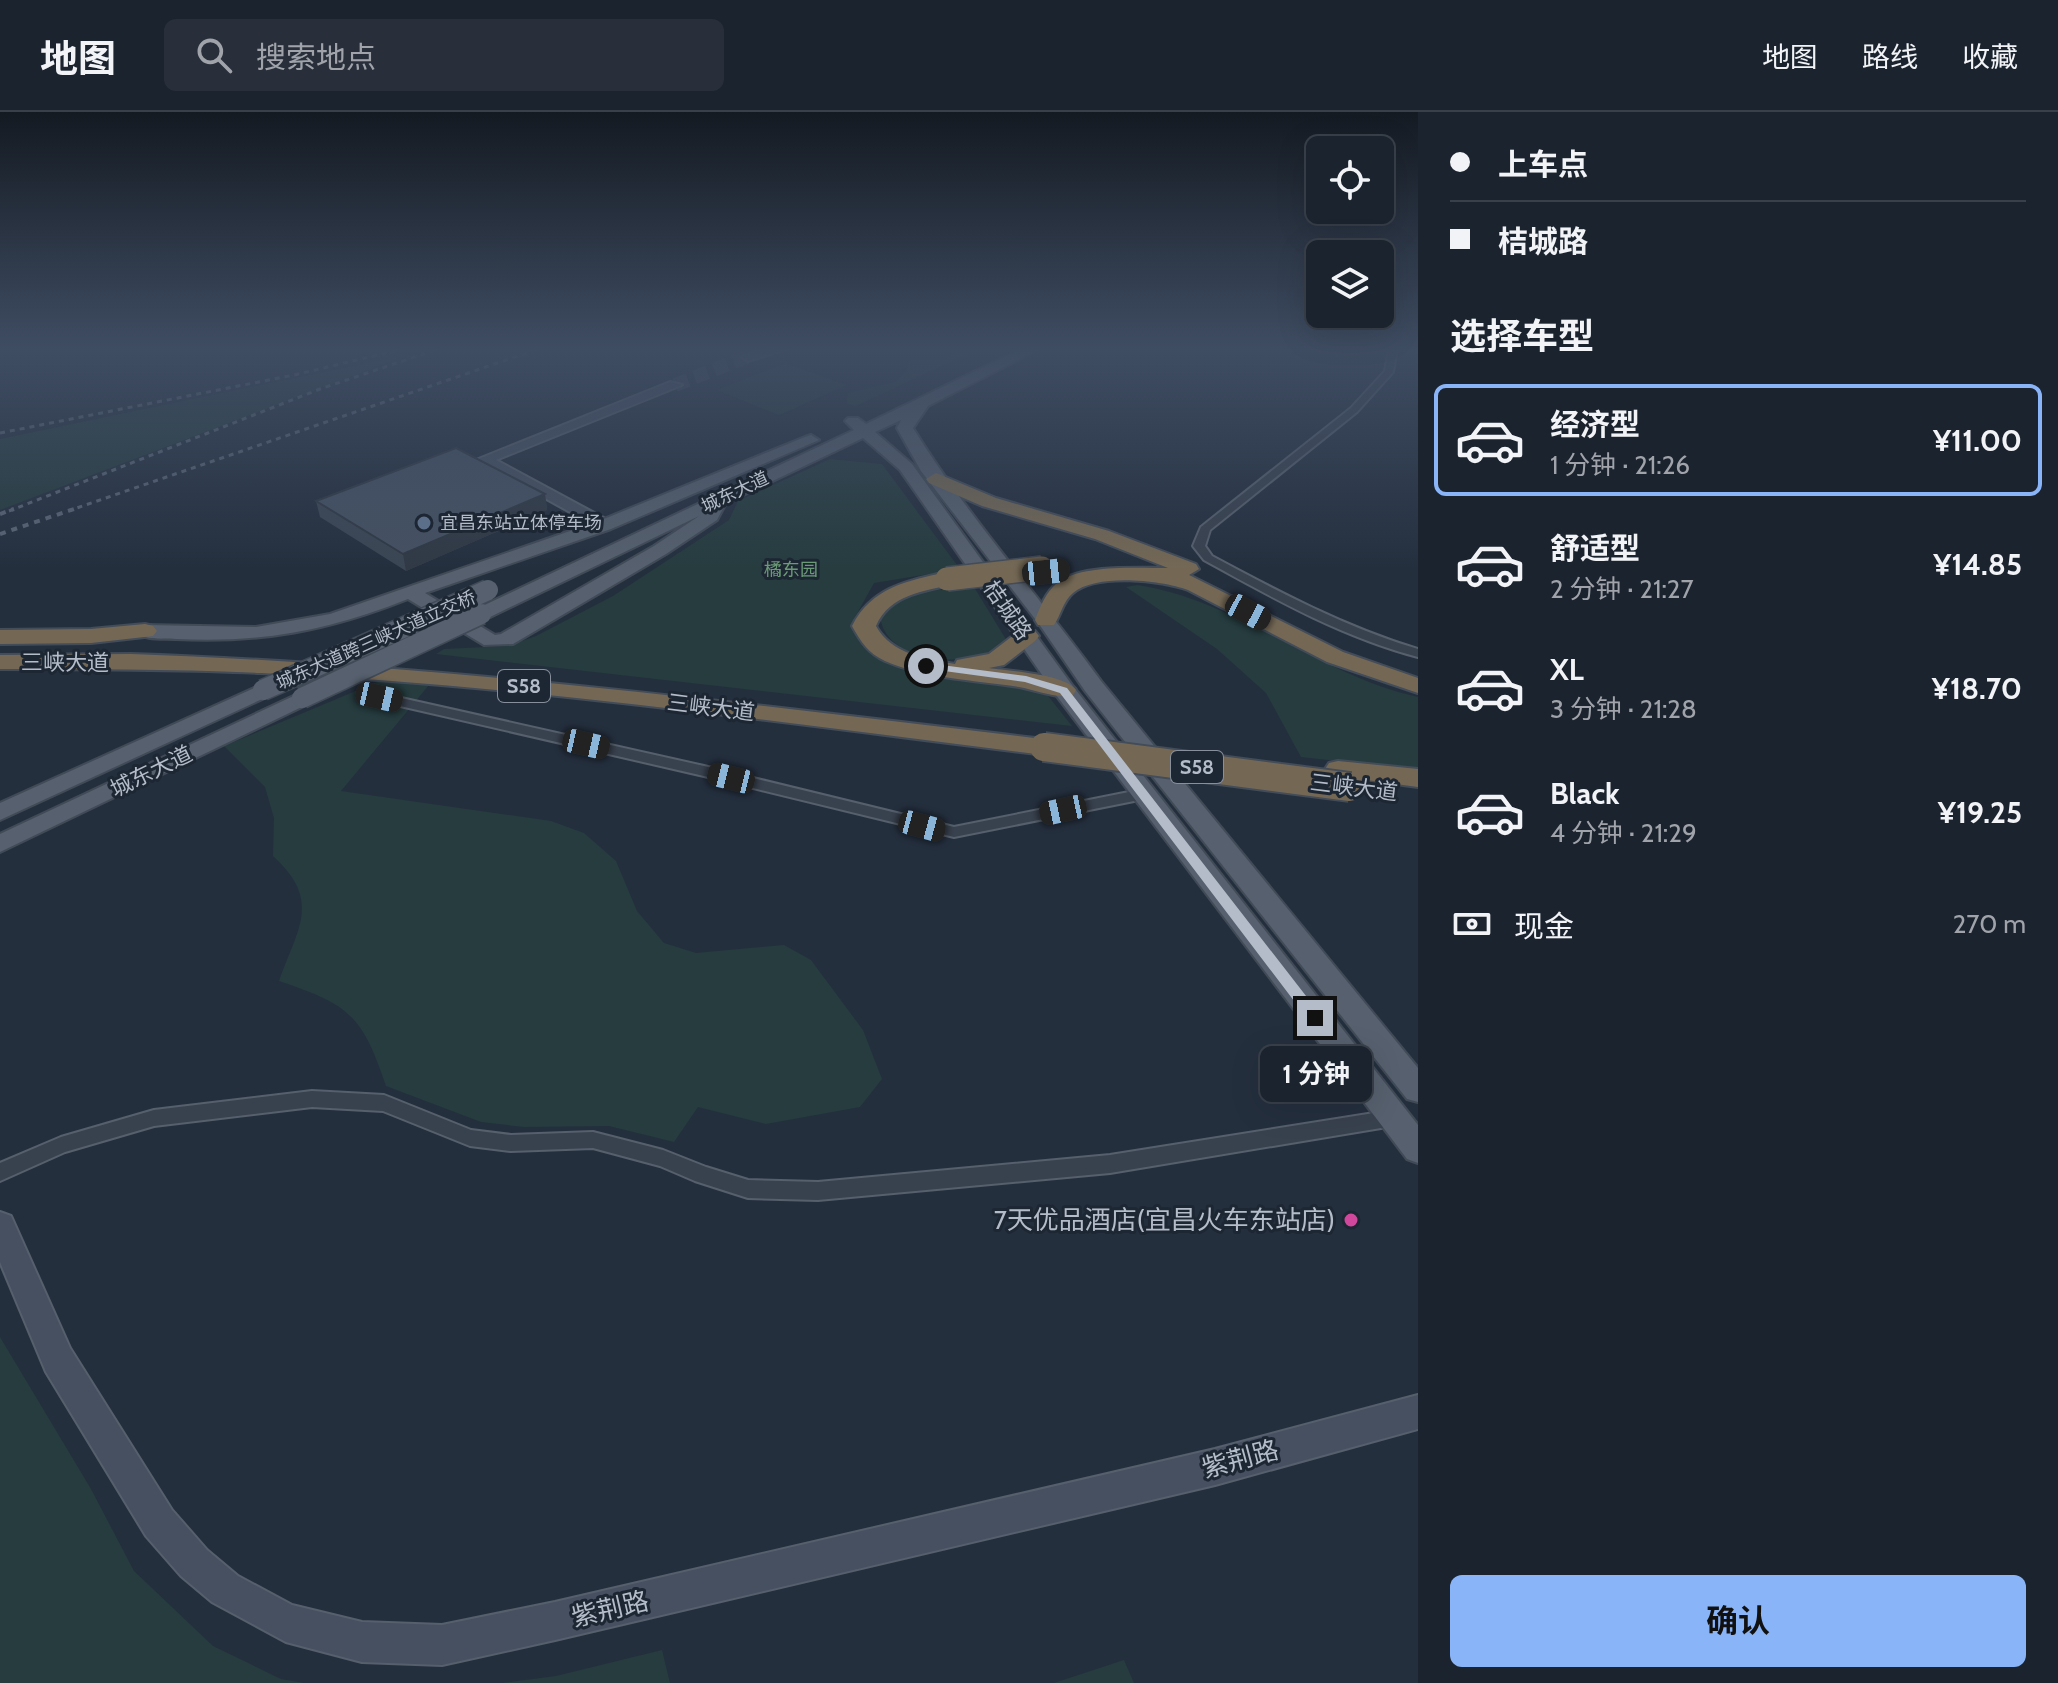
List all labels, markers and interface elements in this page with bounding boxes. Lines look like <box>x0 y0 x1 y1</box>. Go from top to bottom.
search box <box>164 19 724 91</box>
icon: search <box>192 33 236 77</box>
text: 地图 <box>40 35 116 82</box>
text: 搜索地点 <box>256 39 376 76</box>
text: 地图 <box>1762 40 1818 74</box>
text: 路线 <box>1862 40 1918 74</box>
text: 收藏 <box>1962 40 2018 74</box>
map controls <box>1306 136 1394 328</box>
button: locate <box>1306 136 1394 224</box>
text: 上车点 <box>1498 146 1588 183</box>
text: 桔城路 <box>1498 223 1588 260</box>
button: layers <box>1306 240 1394 328</box>
text: 选择车型 <box>1450 314 1594 358</box>
icon: car <box>1454 404 1526 476</box>
text: 经济型 <box>1550 406 1640 443</box>
text: ¥11.00 <box>1933 422 2022 459</box>
text: 1 分钟 · 21:26 <box>1550 449 1690 481</box>
street label: 城东大道 <box>698 467 772 517</box>
place label: 宜昌东站立体停车场 <box>440 512 602 534</box>
marker: 宜昌东站立体停车场 <box>415 514 433 532</box>
icon: car <box>1454 528 1526 600</box>
text: 舒适型 <box>1550 530 1640 567</box>
text: ¥14.85 <box>1933 546 2022 583</box>
car <box>1021 558 1071 586</box>
park label: 橘东园 <box>764 559 818 581</box>
text: 2 分钟 · 21:27 <box>1550 573 1694 605</box>
street label: 桔城路 <box>978 576 1038 645</box>
street label: 城东大道跨三峡大道立交桥 <box>273 586 479 694</box>
car <box>1221 590 1275 634</box>
route start <box>908 648 944 684</box>
street label: 三峡大道 <box>21 649 109 676</box>
text: XL <box>1550 651 1584 688</box>
icon: car <box>1454 652 1526 724</box>
road number: S58 <box>498 670 550 702</box>
text: ¥18.70 <box>1932 670 2022 707</box>
car <box>353 680 405 714</box>
street label: 三峡大道 <box>666 689 756 726</box>
text: 3 分钟 · 21:28 <box>1550 693 1697 725</box>
car <box>560 727 612 761</box>
street label: 城东大道 <box>106 740 197 803</box>
road number: S58 <box>1171 751 1223 783</box>
car <box>705 761 757 795</box>
street label: 三峡大道 <box>1309 769 1399 806</box>
text: Black <box>1550 775 1620 812</box>
icon: car <box>1454 776 1526 848</box>
car <box>1037 793 1089 827</box>
text: ¥19.25 <box>1938 794 2022 831</box>
car <box>896 808 948 844</box>
text: 4 分钟 · 21:29 <box>1550 817 1697 849</box>
icon: cash <box>1450 902 1494 946</box>
text: 现金 <box>1514 908 1574 945</box>
text: 270 m <box>1953 908 2026 940</box>
route end <box>1297 1000 1333 1036</box>
callout: 1 分钟 <box>1259 1046 1371 1102</box>
text: 1 分钟 <box>1282 1058 1350 1090</box>
place label: 7天优品酒店(宜昌火车东站店) <box>994 1204 1335 1236</box>
marker: 7天优品酒店(宜昌火车东站店) <box>1342 1211 1360 1229</box>
street label: 紫荆路 <box>1198 1433 1282 1485</box>
button: 确认 <box>1450 1575 2026 1667</box>
street label: 紫荆路 <box>568 1585 652 1633</box>

